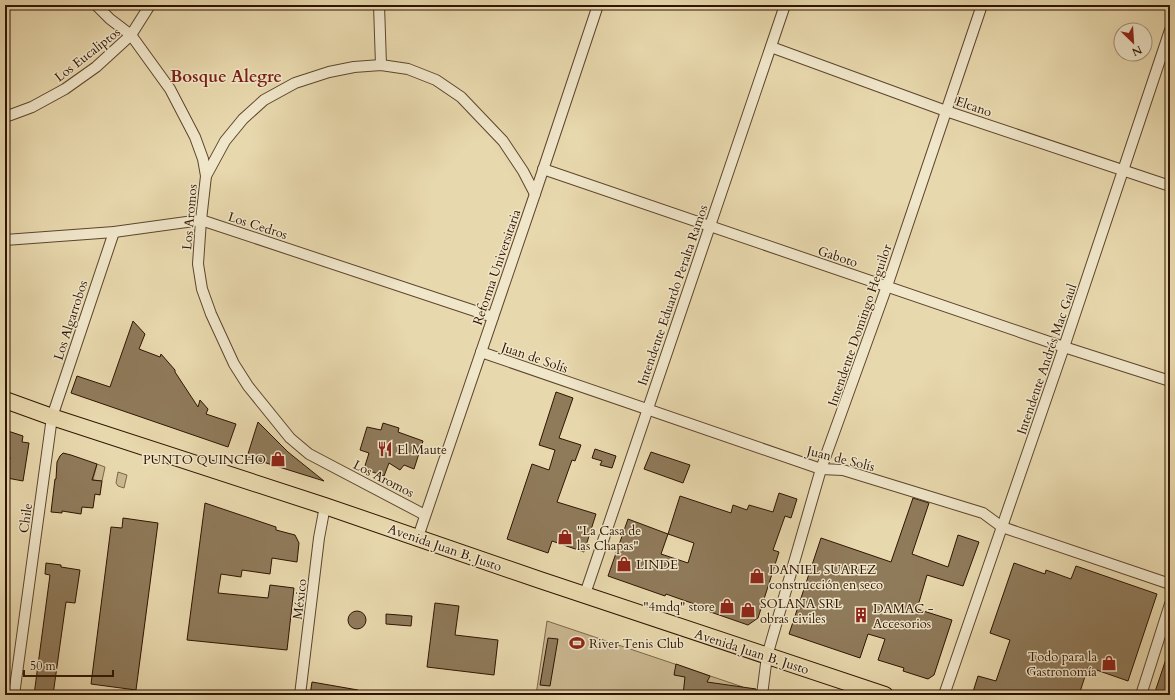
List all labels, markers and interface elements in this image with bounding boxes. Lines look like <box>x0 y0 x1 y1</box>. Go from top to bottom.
north arrow <box>1113 22 1153 62</box>
street label: Los Eucaliptos <box>51 23 124 86</box>
text: N <box>1129 42 1145 60</box>
district label: Bosque Alegre <box>170 65 282 88</box>
street label: Elcano <box>953 92 994 122</box>
street label: Los Aromos <box>178 183 202 251</box>
street label: Intendente Eduardo Peralta Ramos <box>633 202 712 388</box>
street label: Reforma Universitaria <box>469 207 525 328</box>
street label: Los Cedros <box>226 208 290 244</box>
street label: Gaboto <box>815 242 860 272</box>
street label: Intendente Domingo Heguilor <box>824 242 896 409</box>
street label: Los Algarrobos <box>50 278 92 363</box>
street label: Intendente Andrés Mac Gaul <box>1013 281 1081 437</box>
street label: Juan de Solís <box>497 338 570 378</box>
restaurant icon: El Maute <box>376 440 394 458</box>
place label: El Maute <box>397 441 447 459</box>
street label: Juan de Solís <box>803 441 877 476</box>
shop icon: PUNTO QUINCHO <box>269 450 287 468</box>
place label: PUNTO QUINCHO <box>143 451 266 469</box>
street label: Los Aromos <box>350 456 417 502</box>
street label: Chile <box>15 502 37 534</box>
street label: Avenida Juan B. Justo <box>385 520 504 576</box>
place label: "La Casa de las Chapas" <box>577 522 641 555</box>
shop icon: "La Casa de las Chapas" <box>556 528 574 546</box>
shop icon: LINDE <box>615 555 633 573</box>
place label: LINDE <box>636 556 678 574</box>
place label: DANIEL SUAREZ construcción en seco <box>769 561 883 594</box>
shop icon: DANIEL SUAREZ construcción en seco <box>748 567 766 585</box>
street label: México <box>289 578 311 621</box>
place label: SOLANA SRL obras civiles <box>760 595 842 628</box>
shop icon: "4mdq" store <box>718 597 736 615</box>
place label: "4mdq" store <box>643 598 715 616</box>
place label: DAMAC - Accesorios <box>873 600 934 633</box>
shop icon: SOLANA SRL obras civiles <box>739 601 757 619</box>
building icon: DAMAC - Accesorios <box>852 606 870 624</box>
street label: Avenida Juan B. Justo <box>692 625 811 679</box>
sports icon: River Tenis Club <box>568 634 586 652</box>
place label: River Tenis Club <box>589 635 684 653</box>
place label: Todo para la Gastronomía <box>1026 648 1097 681</box>
scale bar <box>24 652 113 678</box>
shop icon: Todo para la Gastronomía <box>1100 654 1118 672</box>
text: 50 m <box>30 658 57 674</box>

